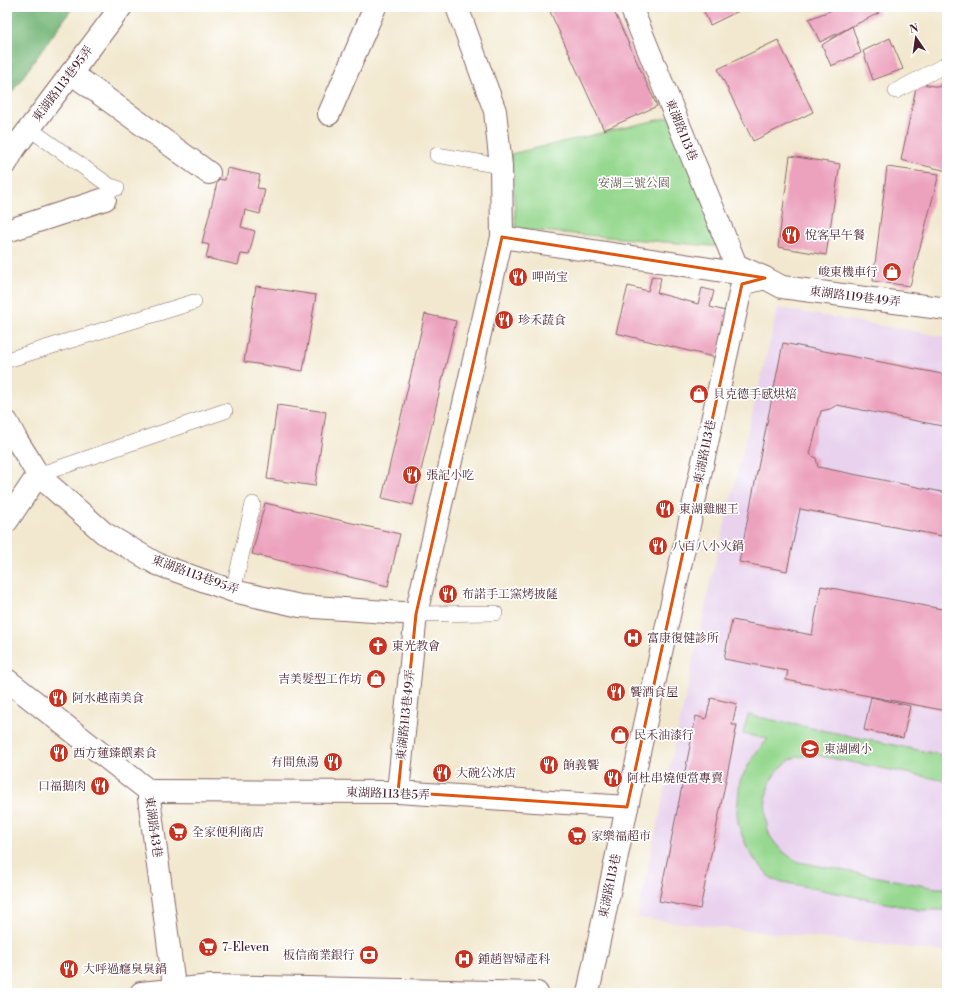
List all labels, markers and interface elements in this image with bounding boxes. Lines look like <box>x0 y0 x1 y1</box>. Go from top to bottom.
north arrow <box>896 18 936 58</box>
text: N <box>908 21 920 37</box>
street label: 東湖路113巷95弄 <box>30 43 96 125</box>
street label: 東湖路113巷 <box>662 97 700 163</box>
park label: 安湖三號公園 <box>598 176 670 191</box>
restaurant icon: 悅客早午餐 <box>780 224 802 246</box>
place label: 悅客早午餐 <box>805 228 865 243</box>
shop icon: 峻東機車行 <box>881 261 903 283</box>
place label: 峻東機車行 <box>818 265 878 280</box>
restaurant icon: 呷尚宝 <box>507 266 529 288</box>
place label: 呷尚宝 <box>532 270 568 285</box>
street label: 東湖路119巷49弄 <box>808 284 902 310</box>
restaurant icon: 珍禾蔬食 <box>493 309 515 331</box>
place label: 珍禾蔬食 <box>518 313 566 328</box>
shop icon: 貝克德手感烘焙 <box>688 383 710 405</box>
place label: 貝克德手感烘焙 <box>713 387 797 402</box>
street label: 東湖路113巷 <box>691 418 719 486</box>
restaurant icon: 張記小吃 <box>401 464 423 486</box>
place label: 張記小吃 <box>426 468 474 483</box>
restaurant icon: 東湖雞腿王 <box>654 498 676 520</box>
place label: 東湖雞腿王 <box>679 502 739 517</box>
restaurant icon: 八百八小火鍋 <box>647 535 669 557</box>
place label: 八百八小火鍋 <box>672 539 744 554</box>
street label: 東湖路113巷95弄 <box>150 552 240 598</box>
restaurant icon: 布諾手工窯烤披薩 <box>437 583 459 605</box>
place label: 布諾手工窯烤披薩 <box>462 587 558 602</box>
hospital icon: 富康復健診所 <box>622 627 644 649</box>
place label: 富康復健診所 <box>647 631 719 646</box>
church icon: 東光教會 <box>367 635 389 657</box>
place label: 東光教會 <box>392 639 440 654</box>
shop icon: 吉美髮型工作坊 <box>365 668 387 690</box>
street label: 東湖路113巷49弄 <box>394 669 418 761</box>
place label: 吉美髮型工作坊 <box>278 672 362 687</box>
restaurant icon: 饗酒食屋 <box>605 681 627 703</box>
place label: 饗酒食屋 <box>630 685 678 700</box>
restaurant icon: 阿水越南美食 <box>47 687 69 709</box>
place label: 阿水越南美食 <box>72 691 144 706</box>
shop icon: 民禾油漆行 <box>609 724 631 746</box>
place label: 民禾油漆行 <box>634 728 694 743</box>
school or university icon: 東湖國小 <box>799 738 821 760</box>
restaurant icon: 西方蓮臻饌素食 <box>48 742 70 764</box>
place label: 東湖國小 <box>824 742 872 757</box>
place label: 西方蓮臻饌素食 <box>73 746 157 761</box>
restaurant icon: 有間魚湯 <box>322 751 344 773</box>
restaurant icon: 餉義饗 <box>538 754 560 776</box>
place label: 有間魚湯 <box>271 755 319 770</box>
place label: 餉義饗 <box>563 758 599 773</box>
restaurant icon: 大碗公冰店 <box>431 762 453 784</box>
place label: 大碗公冰店 <box>456 766 516 781</box>
restaurant icon: 阿杜串燒便當專賣 <box>602 767 624 789</box>
place label: 阿杜串燒便當專賣 <box>627 771 723 786</box>
restaurant icon: 口福鵝肉 <box>89 775 111 797</box>
place label: 口福鵝肉 <box>38 779 86 794</box>
street label: 東湖路113巷5弄 <box>346 785 430 803</box>
street label: 東湖路43巷 <box>141 795 165 859</box>
supermarket icon: 全家便利商店 <box>167 821 189 843</box>
place label: 全家便利商店 <box>192 825 264 840</box>
supermarket icon: 家樂福超市 <box>566 825 588 847</box>
place label: 家樂福超市 <box>591 829 651 844</box>
street label: 東湖路113巷 <box>596 852 624 920</box>
supermarket icon: 7-Eleven <box>197 936 219 958</box>
place label: 7-Eleven <box>222 940 269 955</box>
bank icon: 板信商業銀行 <box>358 944 380 966</box>
place label: 板信商業銀行 <box>283 948 355 963</box>
hospital icon: 鍾趙智婦產科 <box>453 948 475 970</box>
place label: 鍾趙智婦產科 <box>478 952 550 967</box>
restaurant icon: 大呼過癮臭臭鍋 <box>58 958 80 980</box>
place label: 大呼過癮臭臭鍋 <box>83 962 167 977</box>

